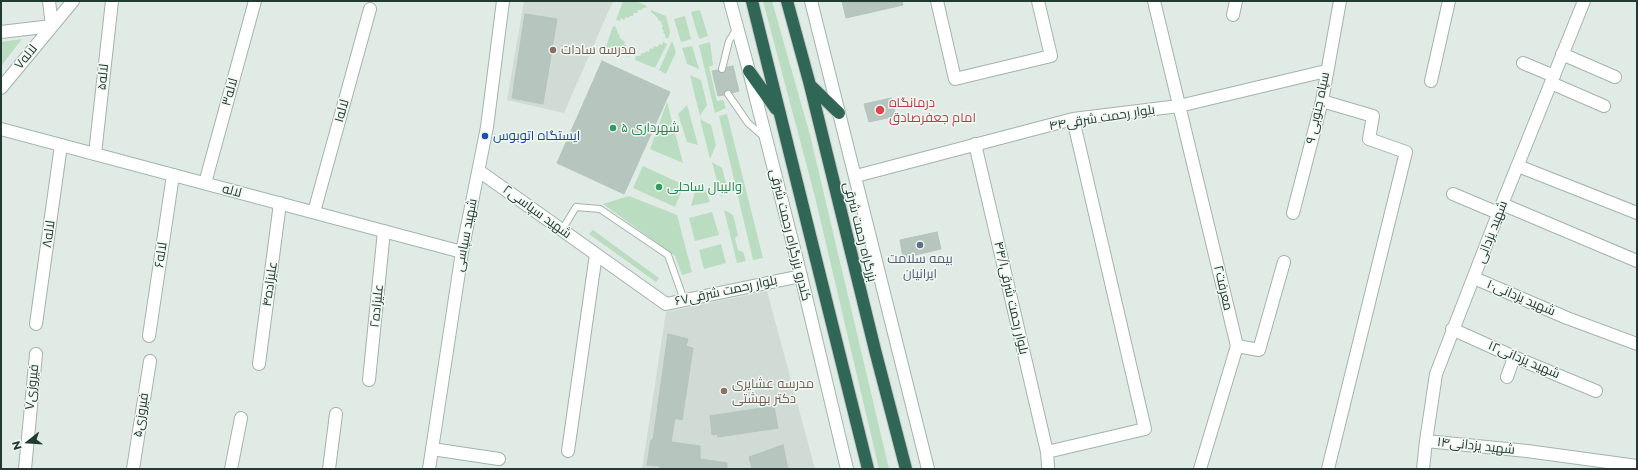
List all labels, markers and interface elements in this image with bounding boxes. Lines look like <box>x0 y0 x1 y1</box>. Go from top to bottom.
street label: لاله۷ <box>11 41 41 73</box>
place label: مدرسه سادات <box>561 42 636 58</box>
marker: مدرسه سادات <box>548 45 558 55</box>
street label: لاله۵ <box>94 63 112 91</box>
street label: ۹ سپاه جنوبی <box>1303 71 1333 145</box>
street label: ۳لاله <box>219 76 241 108</box>
place label: درمانگاه امام جعفرصادق <box>889 95 976 126</box>
street label: ۱لاله <box>331 98 353 124</box>
street label: ۴۴بلوار رحمت شرقی <box>1048 102 1156 134</box>
marker: درمانگاه امام جعفرصادق <box>874 104 886 116</box>
place label: شهرداری ۵ <box>621 120 680 136</box>
marker: شهرداری ۵ <box>608 123 618 133</box>
place label: ایستگاه اتوبوس <box>493 128 580 144</box>
marker: ایستگاه اتوبوس <box>480 131 490 141</box>
street label: کندرو بزرگراه رحمت شرقی <box>766 167 814 303</box>
place label: والیبال ساحلی <box>667 179 742 195</box>
street label: بزرگراه رحمت شرقی <box>840 180 880 284</box>
street label: لاله <box>221 181 243 201</box>
street label: شهید سپاسی۲ <box>500 182 574 242</box>
marker: والیبال ساحلی <box>654 182 664 192</box>
street label: شهید سپاسی <box>451 197 481 273</box>
street label: شهید یزدانی <box>1473 199 1511 265</box>
street label: لاله۸ <box>39 219 59 249</box>
marker: بیمه سلامت ایرانیان <box>915 240 925 250</box>
street label: بلوار رحمت شرقی۴۴/۱ <box>990 240 1032 356</box>
street label: ۶لاله <box>151 241 171 269</box>
place label: بیمه سلامت ایرانیان <box>887 251 953 282</box>
street label: علیزاده۴ <box>259 260 281 308</box>
street label: معرفت۲ <box>1210 264 1236 312</box>
street label: بلوار رحمت شرقی۶۷ <box>673 273 779 309</box>
street label: شهید یزدانی۱۰ <box>1484 277 1558 319</box>
street label: علیزاده۲ <box>367 283 387 329</box>
street label: شهید یزدانی۱۲ <box>1486 338 1562 382</box>
street label: فیروزی۷ <box>22 363 42 411</box>
place label: مدرسه عشایری دکتر بهشتی <box>732 376 814 407</box>
marker: مدرسه عشایری دکتر بهشتی <box>719 386 729 396</box>
street label: فیروزی۵ <box>130 392 152 438</box>
north arrow <box>8 422 48 462</box>
street label: شهید یزدانی۱۴ <box>1436 434 1516 458</box>
text: N <box>9 439 25 452</box>

